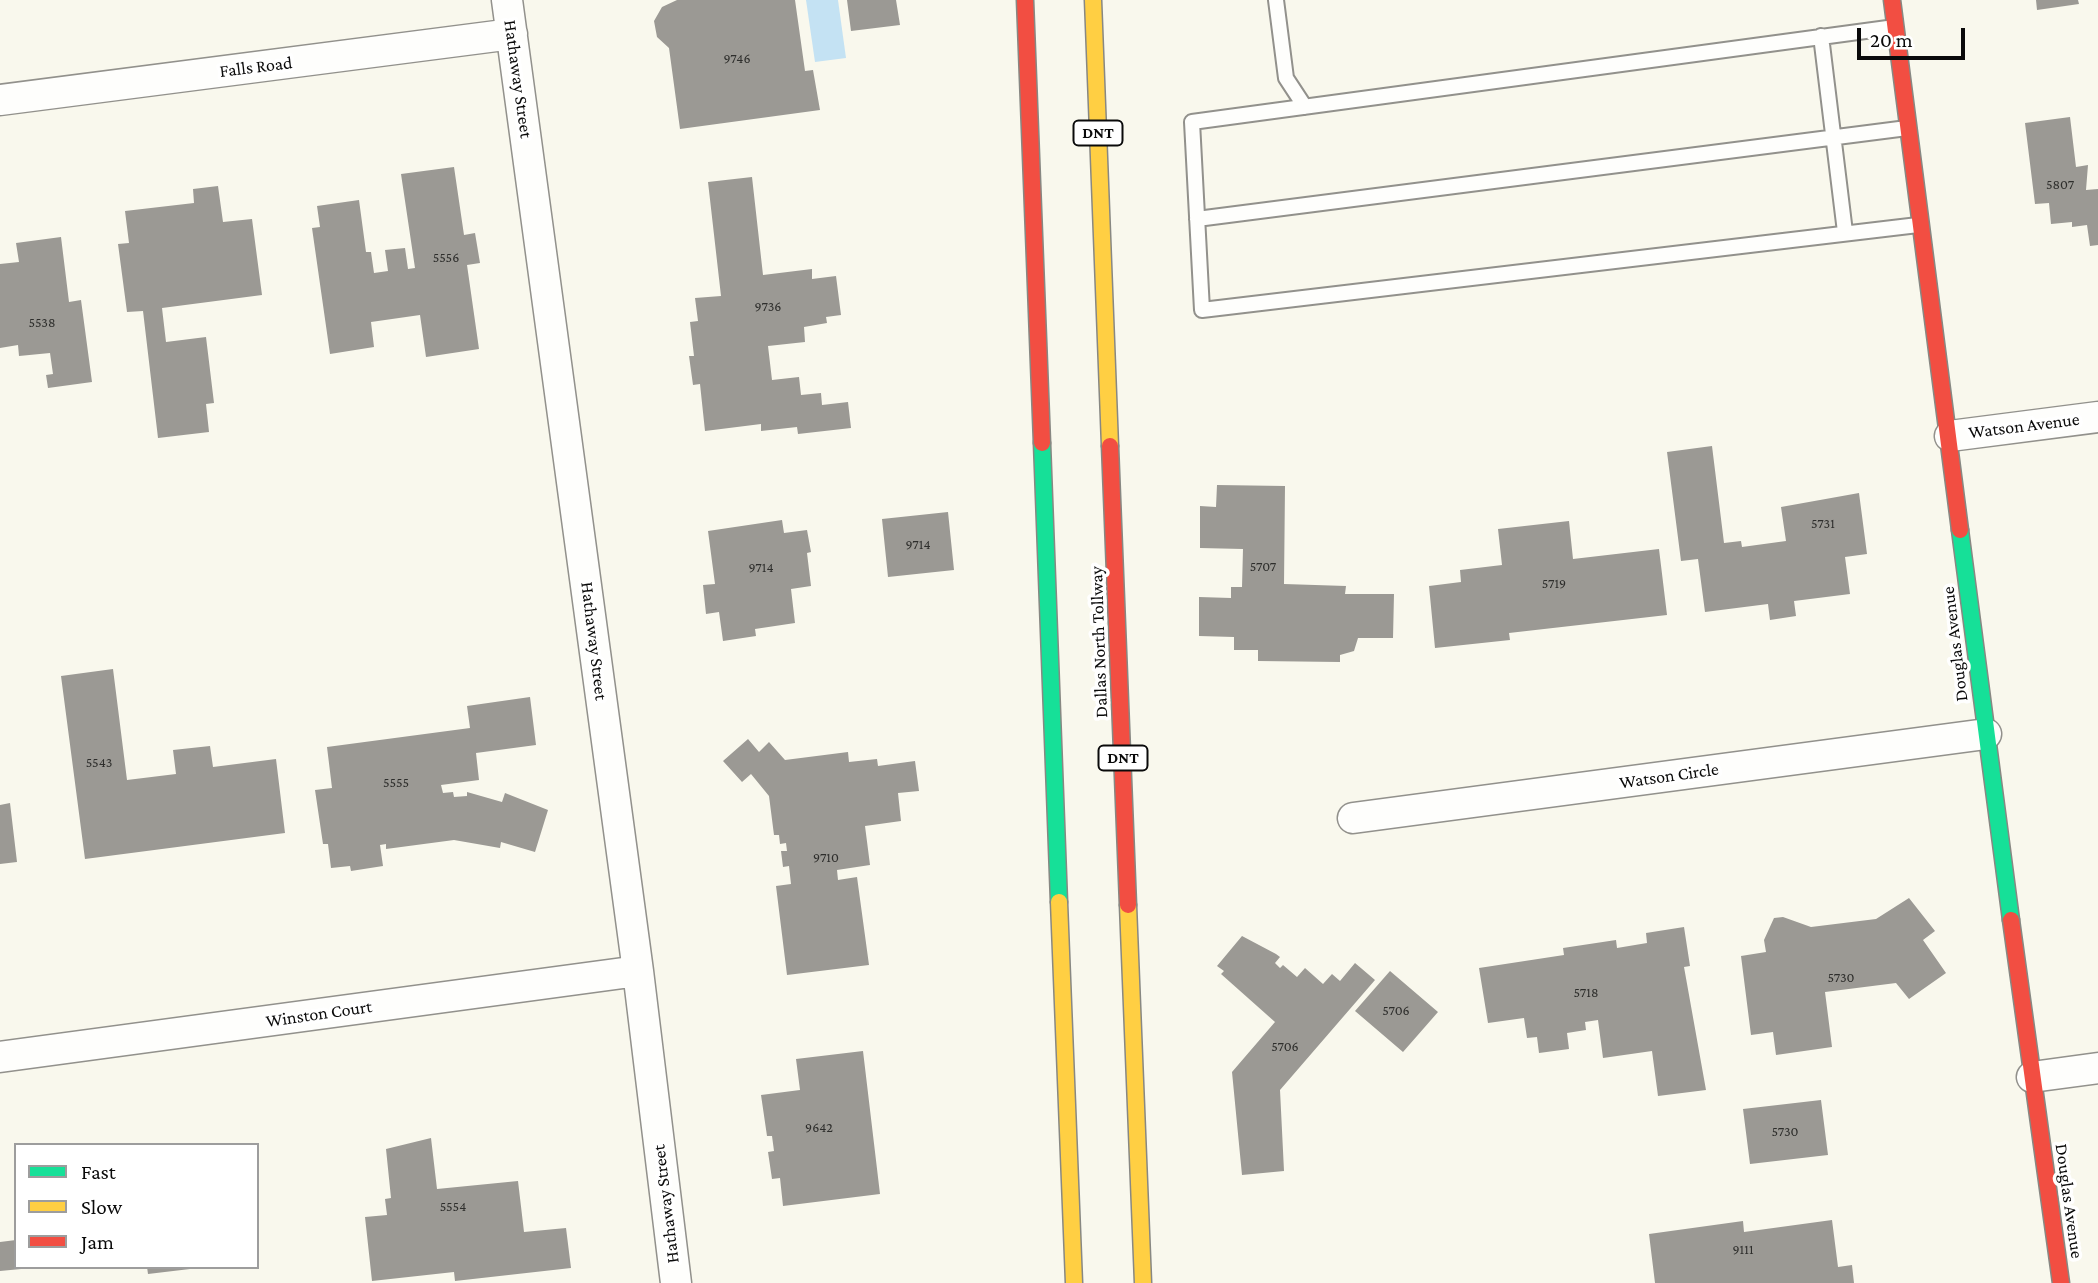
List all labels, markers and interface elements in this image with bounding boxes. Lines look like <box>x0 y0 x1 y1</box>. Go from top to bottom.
scale bar <box>1860 14 1968 58</box>
street label: Hathaway Street <box>499 18 537 140</box>
text: 20 m <box>1870 28 1913 52</box>
house number: 9746 <box>723 51 751 67</box>
street label: Falls Road <box>218 52 294 82</box>
road number: DNT <box>1074 120 1122 146</box>
house number: 5807 <box>2046 177 2074 193</box>
house number: 5556 <box>433 250 459 266</box>
house number: 9736 <box>755 299 781 315</box>
house number: 5538 <box>28 315 56 331</box>
street label: Watson Avenue <box>1967 408 2081 444</box>
house number: 5731 <box>1811 516 1835 532</box>
house number: 9714 <box>905 537 931 553</box>
house number: 5707 <box>1250 559 1276 575</box>
house number: 9714 <box>748 560 774 576</box>
street label: Dallas North Tollway <box>1086 566 1112 718</box>
house number: 5719 <box>1542 576 1566 592</box>
street label: Hathaway Street <box>576 581 612 701</box>
street label: Douglas Avenue <box>1937 585 1973 703</box>
road number: DNT <box>1098 746 1148 771</box>
house number: 5543 <box>86 755 112 771</box>
street label: Watson Circle <box>1618 758 1720 794</box>
house number: 5555 <box>383 775 409 791</box>
house number: 9710 <box>813 850 839 866</box>
house number: 5730 <box>1827 970 1855 986</box>
house number: 5718 <box>1574 985 1598 1001</box>
street label: Winston Court <box>265 996 373 1032</box>
house number: 5706 <box>1382 1003 1410 1019</box>
house number: 5706 <box>1271 1039 1299 1055</box>
house number: 9642 <box>805 1120 833 1136</box>
house number: 5730 <box>1771 1124 1799 1140</box>
street label: Douglas Avenue <box>2050 1142 2088 1260</box>
legend <box>14 1143 259 1269</box>
street label: Hathaway Street <box>648 1144 684 1264</box>
text: Fast <box>81 1160 116 1184</box>
text: Slow <box>81 1195 122 1219</box>
house number: 5554 <box>440 1199 466 1215</box>
text: Jam <box>81 1230 114 1254</box>
house number: 9111 <box>1732 1242 1754 1258</box>

